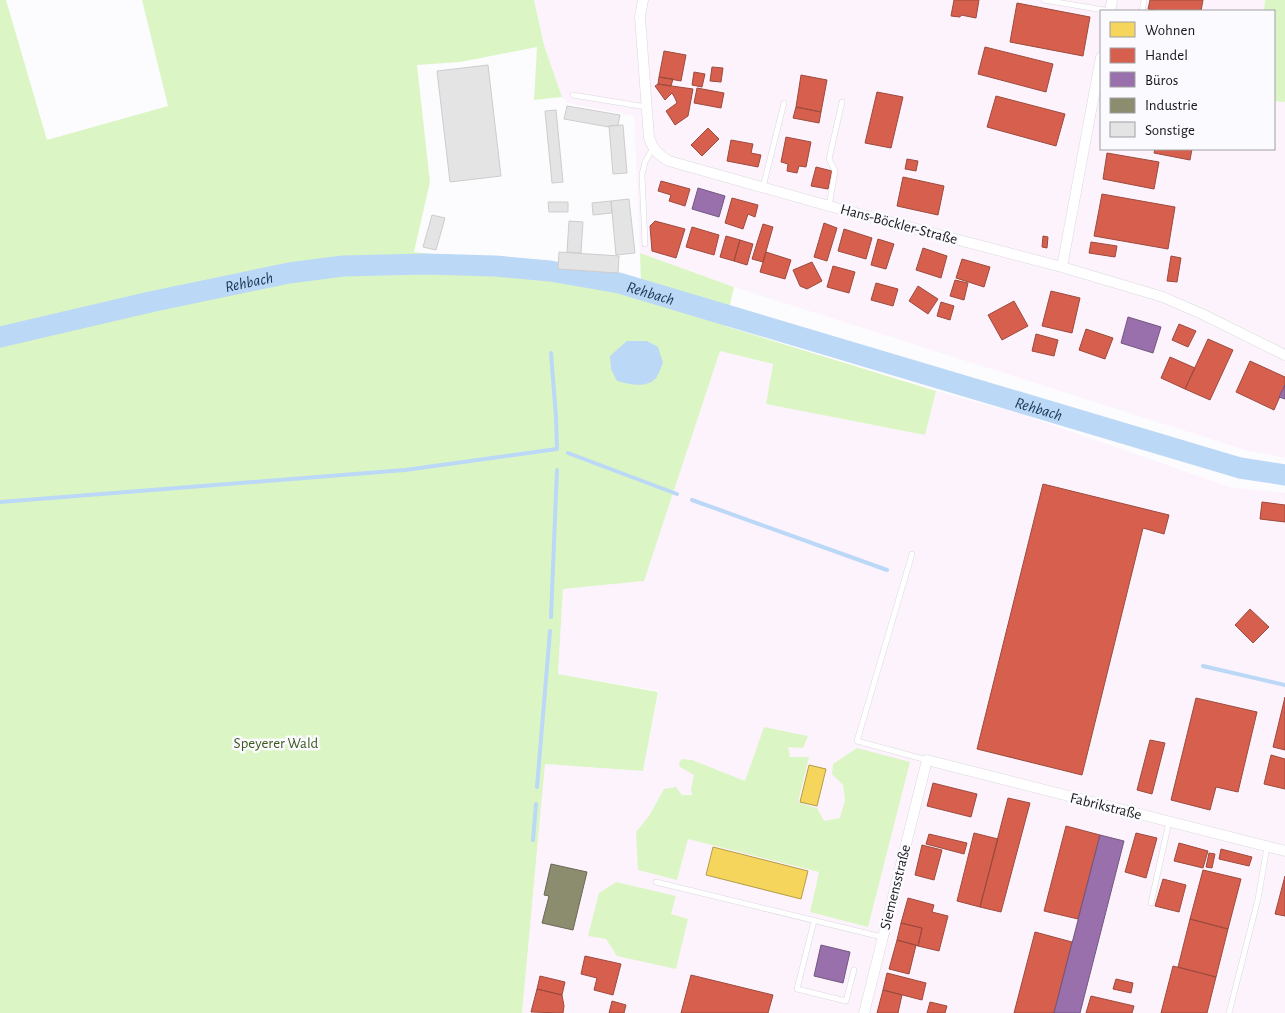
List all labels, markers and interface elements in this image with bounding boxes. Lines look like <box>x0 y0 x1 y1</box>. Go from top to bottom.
legend <box>1100 10 1275 150</box>
text: Wohnen <box>1145 23 1195 38</box>
text: Handel <box>1145 48 1188 63</box>
text: Büros <box>1145 73 1178 88</box>
text: Industrie <box>1145 98 1198 113</box>
text: Sonstige <box>1145 123 1195 138</box>
street label: Hans-Böckler-Straße <box>839 202 959 247</box>
water label: Rehbach <box>224 270 274 295</box>
water label: Rehbach <box>625 279 676 308</box>
water label: Rehbach <box>1013 394 1064 424</box>
park label: Speyerer Wald <box>234 736 319 751</box>
street label: Fabrikstraße <box>1069 790 1143 823</box>
street label: Siemensstraße <box>878 843 913 931</box>

